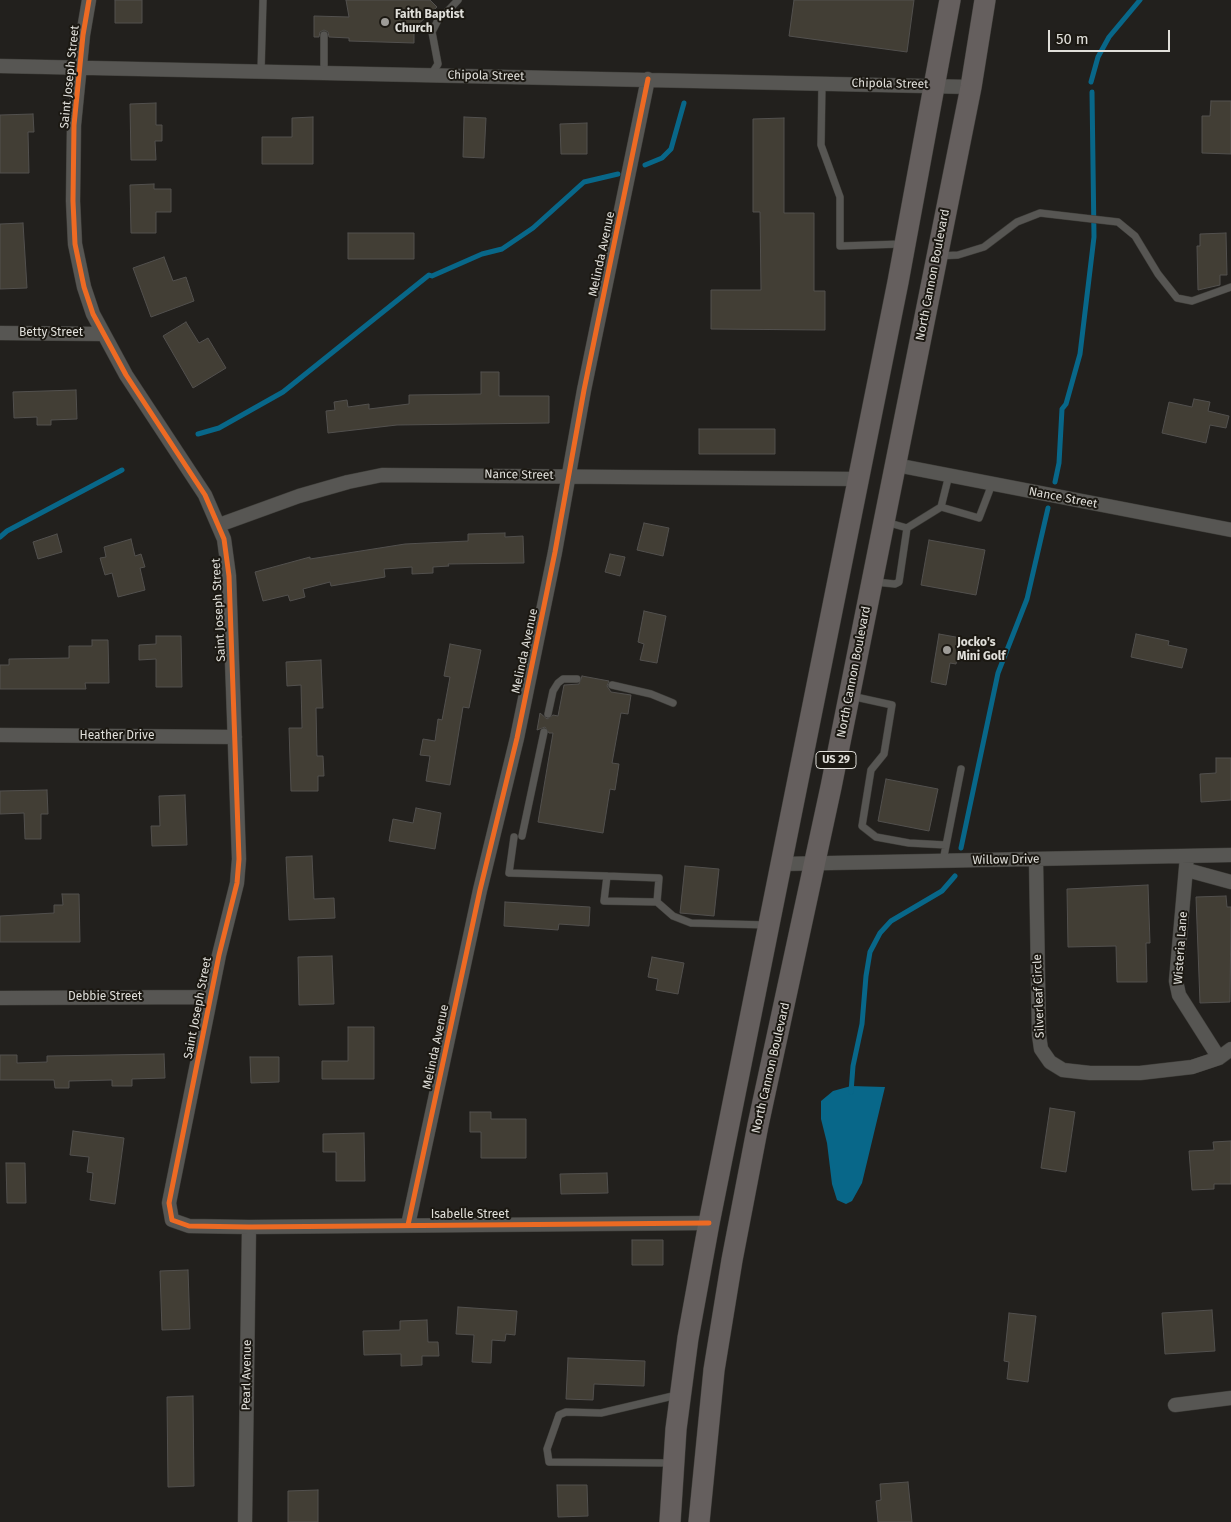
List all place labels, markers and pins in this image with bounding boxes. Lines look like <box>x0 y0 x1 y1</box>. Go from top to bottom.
place label: Faith Baptist Church <box>395 8 464 36</box>
marker: Faith Baptist Church <box>379 16 391 28</box>
place label: Jocko's Mini Golf <box>957 636 1006 664</box>
marker: Jocko's Mini Golf <box>941 644 953 656</box>

